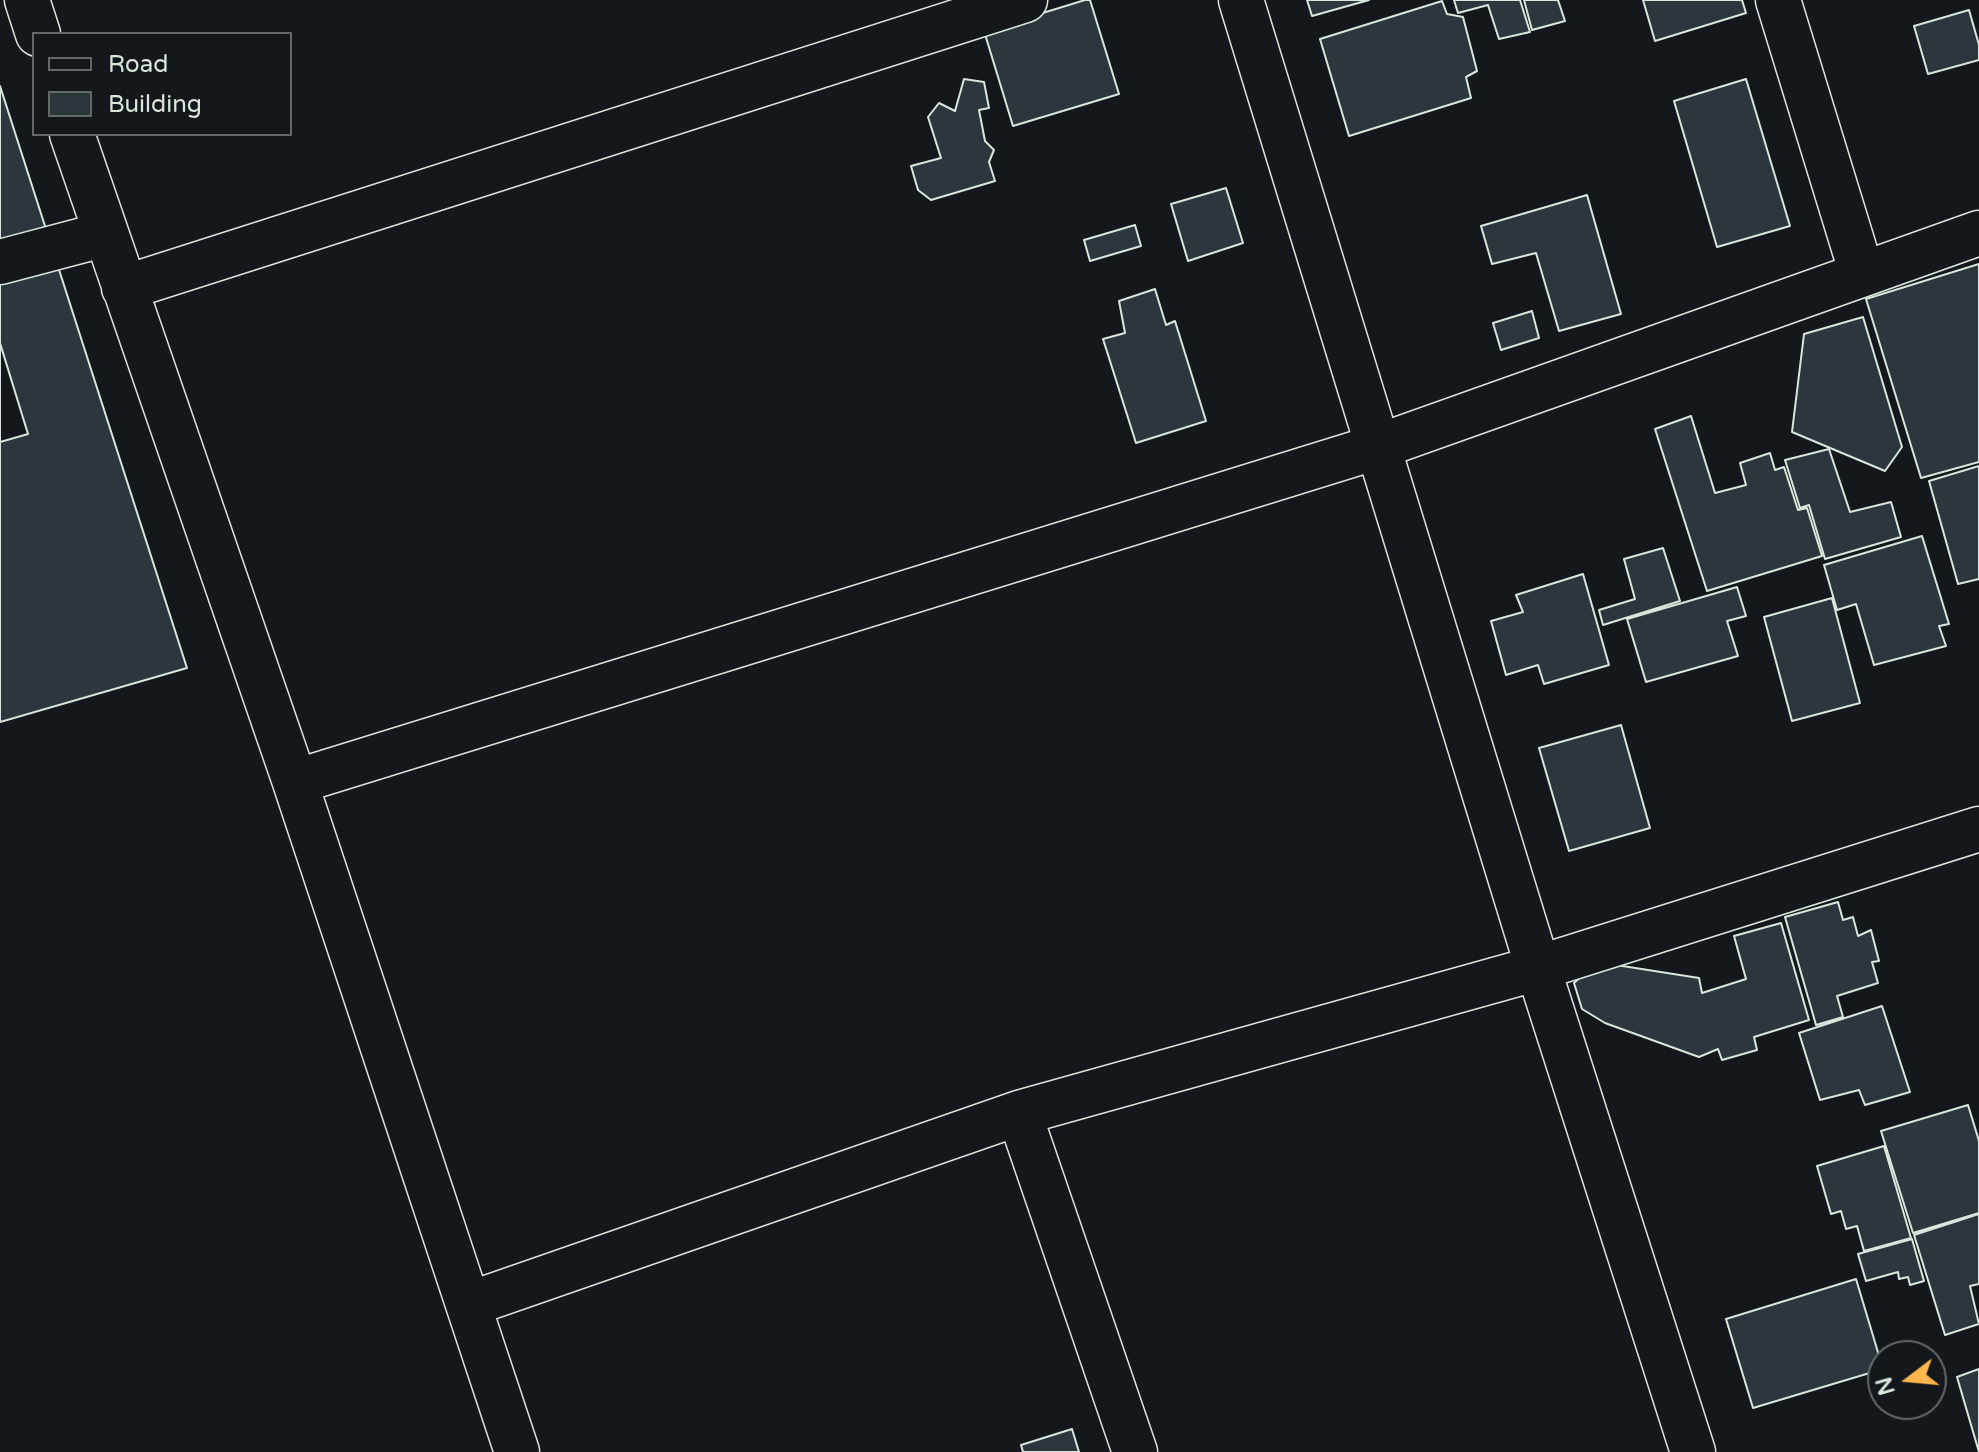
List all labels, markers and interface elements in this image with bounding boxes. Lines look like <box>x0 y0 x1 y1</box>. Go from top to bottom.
legend <box>32 32 292 136</box>
text: Road <box>108 50 168 79</box>
text: Building <box>108 90 202 119</box>
north arrow <box>1867 1340 1947 1420</box>
text: N <box>1871 1374 1901 1398</box>

